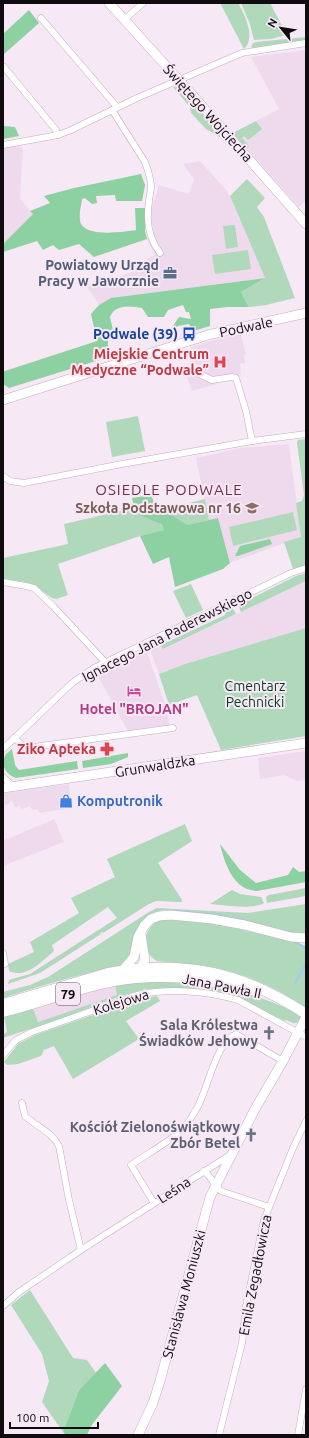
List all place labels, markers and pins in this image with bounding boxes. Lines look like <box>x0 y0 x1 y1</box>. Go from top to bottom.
place label: Powiatowy Urząd Pracy w Jaworznie <box>38 257 159 289</box>
office icon: Powiatowy Urząd Pracy w Jaworznie <box>162 265 178 281</box>
place label: Podwale (39) <box>93 326 178 342</box>
bus stop icon: Podwale (39) <box>181 326 197 342</box>
place label: Miejskie Centrum Medyczne “Podwale” <box>71 346 209 378</box>
hospital icon: Miejskie Centrum Medyczne “Podwale” <box>212 354 228 370</box>
place label: Szkoła Podstawowa nr 16 <box>75 500 241 516</box>
school or university icon: Szkoła Podstawowa nr 16 <box>244 500 260 516</box>
hotel icon: Hotel "BROJAN" <box>126 683 142 699</box>
place label: Hotel "BROJAN" <box>80 701 188 717</box>
place label: Ziko Apteka <box>17 741 96 757</box>
pharmacy icon: Ziko Apteka <box>99 741 115 757</box>
shop icon: Komputronik <box>58 793 74 809</box>
place label: Komputronik <box>77 793 163 809</box>
place label: Sala Królestwa Świadków Jehowy <box>139 1017 259 1049</box>
church icon: Sala Królestwa Świadków Jehowy <box>261 1025 277 1041</box>
place label: Kościół Zielonoświątkowy Zbór Betel <box>70 1119 241 1151</box>
church icon: Kościół Zielonoświątkowy Zbór Betel <box>243 1127 259 1143</box>

